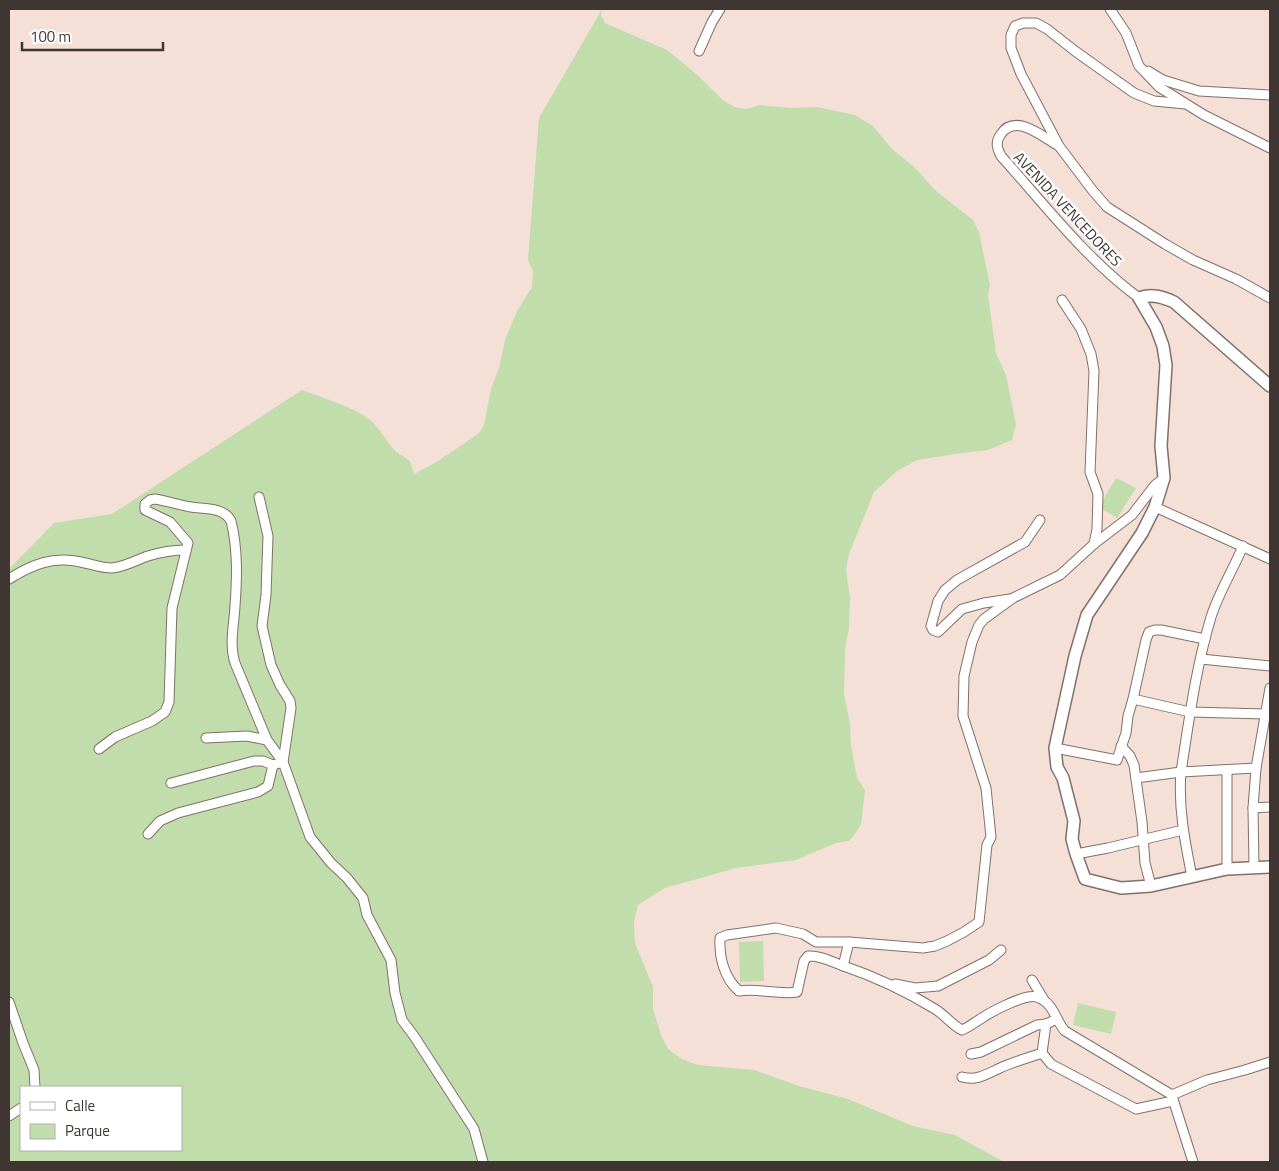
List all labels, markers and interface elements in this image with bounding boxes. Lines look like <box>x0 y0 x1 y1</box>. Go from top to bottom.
scale bar <box>22 20 164 52</box>
text: 100 m <box>30 25 71 48</box>
street label: AVENIDA VENCEDORES <box>1008 146 1128 272</box>
legend <box>20 1086 182 1151</box>
text: Calle <box>65 1094 95 1117</box>
text: Parque <box>65 1119 110 1142</box>

